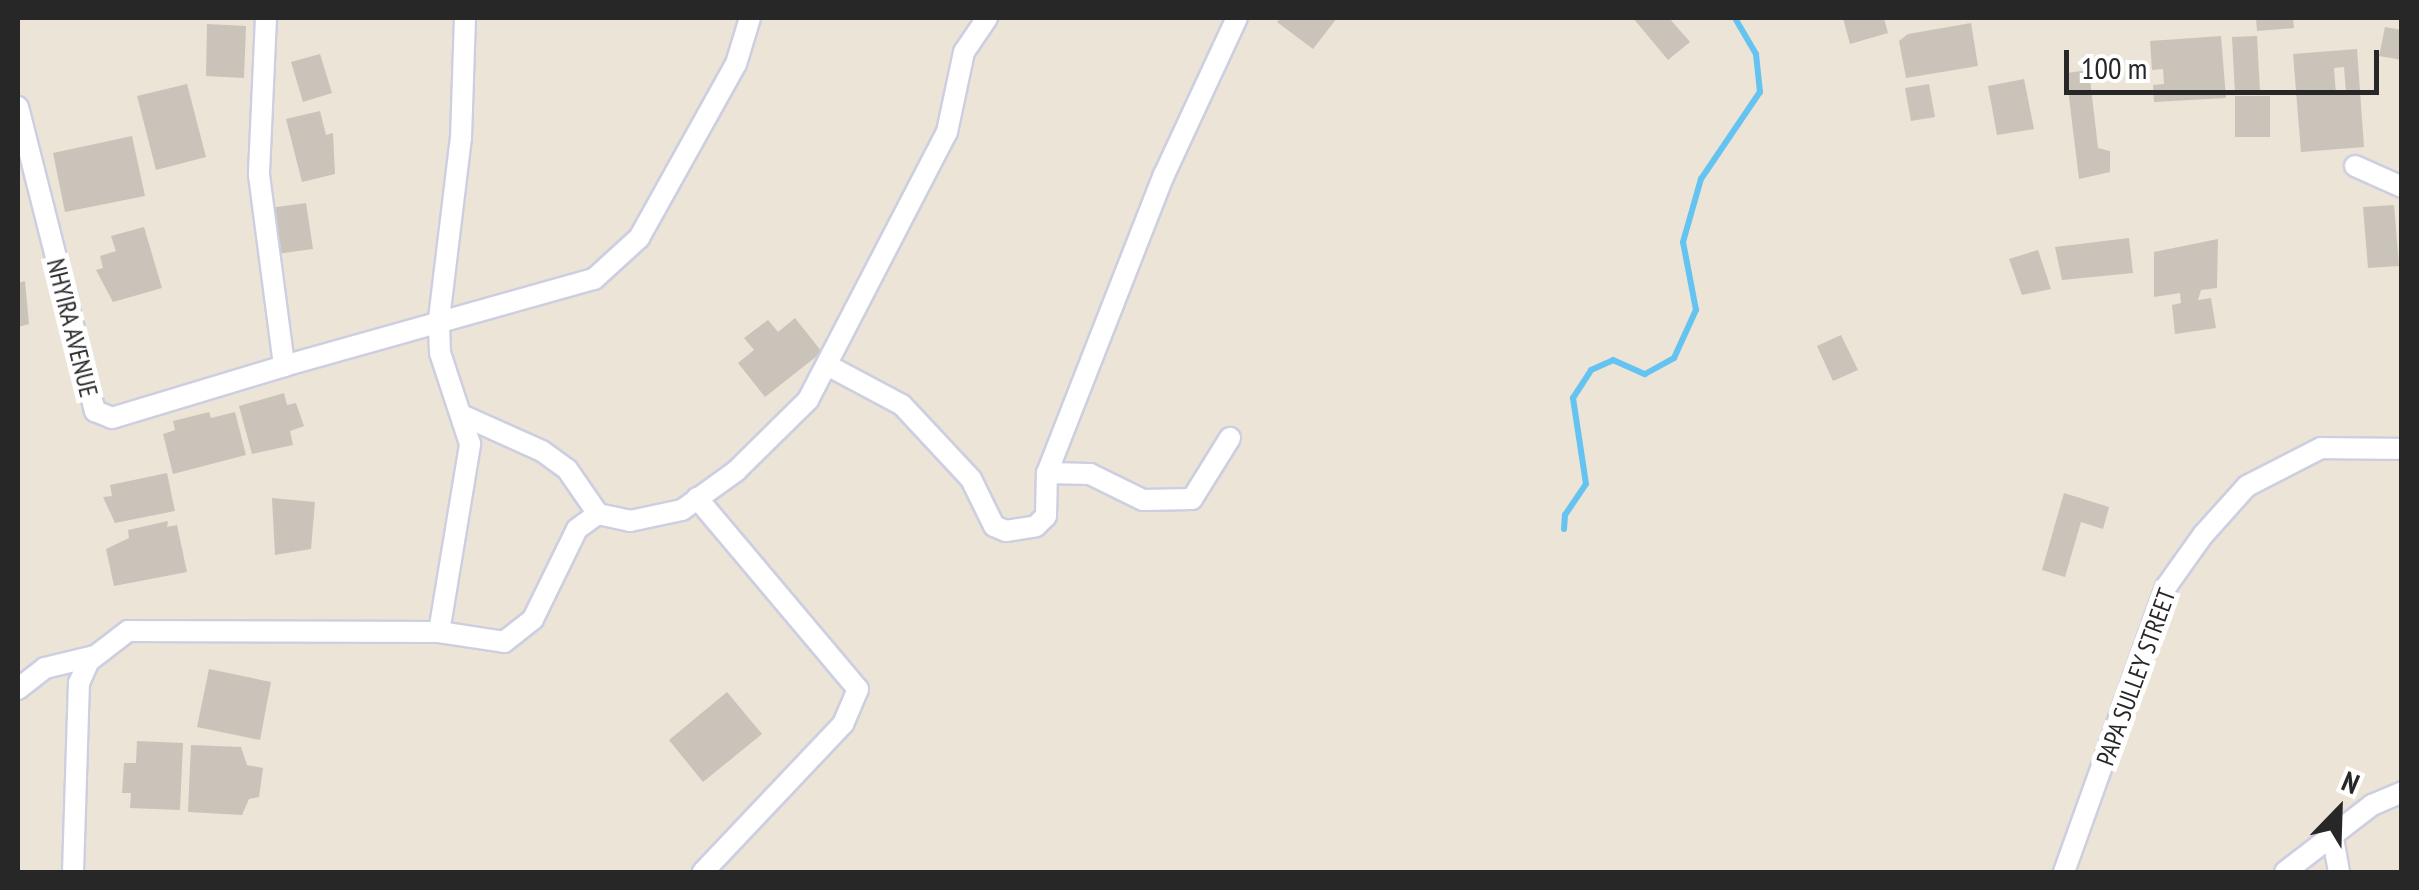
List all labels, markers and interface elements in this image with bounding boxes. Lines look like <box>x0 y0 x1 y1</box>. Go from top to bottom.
scale bar <box>2069 30 2384 92</box>
text: 100 m <box>2081 48 2147 87</box>
street label: NHYIRA AVENUE <box>40 255 104 401</box>
street label: PAPA SULLEY STREET <box>2090 584 2182 770</box>
north arrow <box>2289 760 2389 860</box>
text: N <box>2337 762 2365 802</box>

